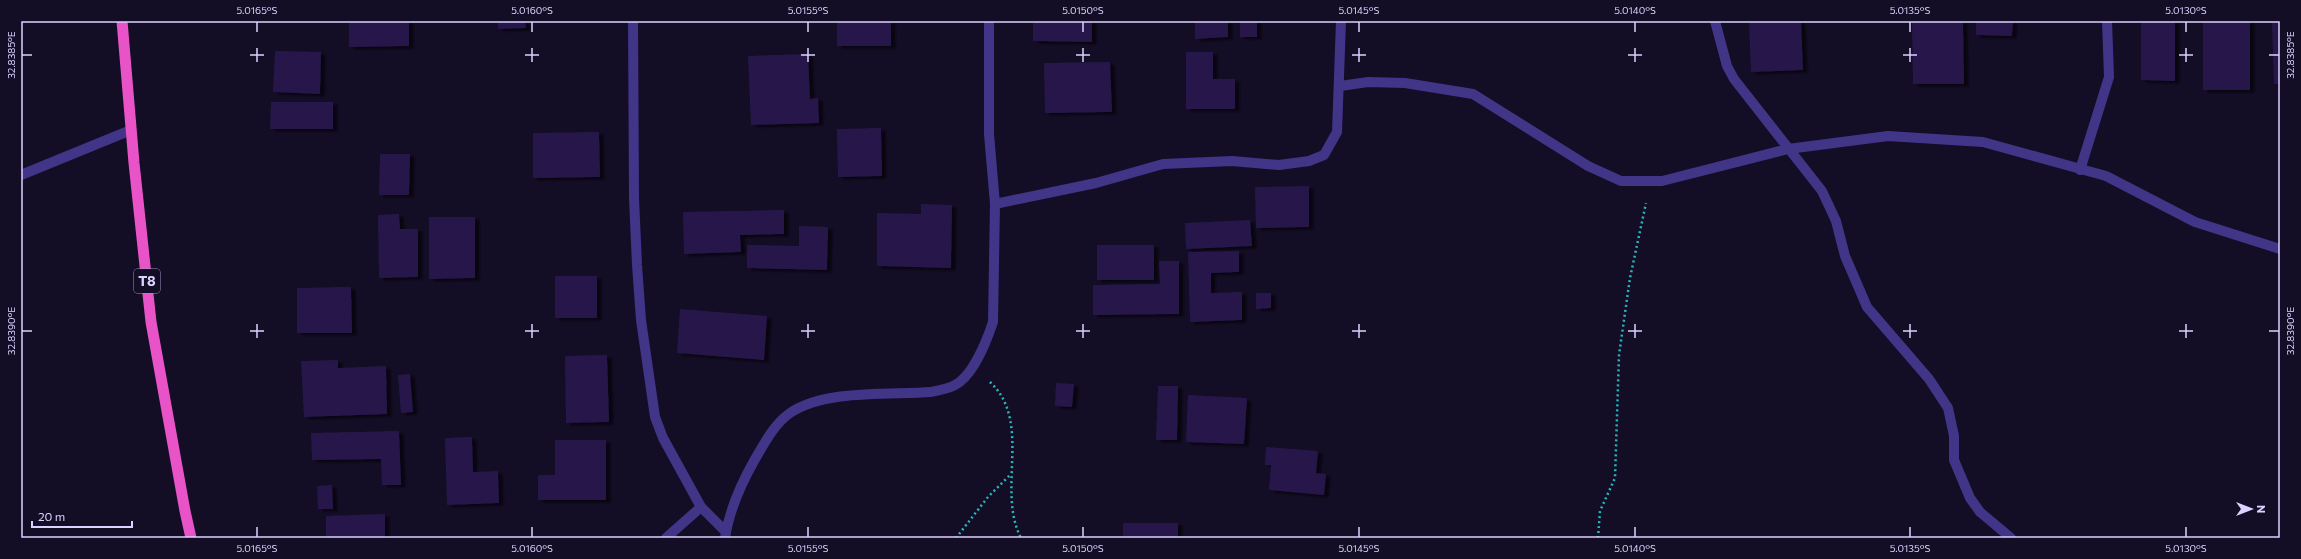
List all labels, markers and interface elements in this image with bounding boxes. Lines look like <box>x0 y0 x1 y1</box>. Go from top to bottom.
text: 5.0165°S <box>237 4 278 16</box>
text: 5.0160°S <box>511 4 553 16</box>
text: 5.0155°S <box>788 4 828 16</box>
text: 5.0150°S <box>1062 4 1104 16</box>
text: 5.0145°S <box>1339 4 1380 16</box>
text: 5.0140°S <box>1614 4 1656 16</box>
text: 5.0135°S <box>1890 4 1930 16</box>
text: 5.0130°S <box>2165 4 2207 16</box>
text: 32.8385°E <box>5 31 17 79</box>
text: 32.8385°E <box>2284 31 2296 79</box>
road number: T8 <box>134 269 160 293</box>
text: 32.8390°E <box>5 307 17 355</box>
text: 32.8390°E <box>2284 307 2296 355</box>
north arrow <box>2231 489 2271 529</box>
scale bar <box>32 503 132 529</box>
text: N <box>2255 505 2268 513</box>
text: 20 m <box>38 509 65 523</box>
text: 5.0165°S <box>237 542 278 554</box>
text: 5.0160°S <box>511 542 553 554</box>
text: 5.0155°S <box>788 542 828 554</box>
text: 5.0150°S <box>1062 542 1104 554</box>
text: 5.0145°S <box>1339 542 1380 554</box>
text: 5.0140°S <box>1614 542 1656 554</box>
text: 5.0135°S <box>1890 542 1930 554</box>
text: 5.0130°S <box>2165 542 2207 554</box>

